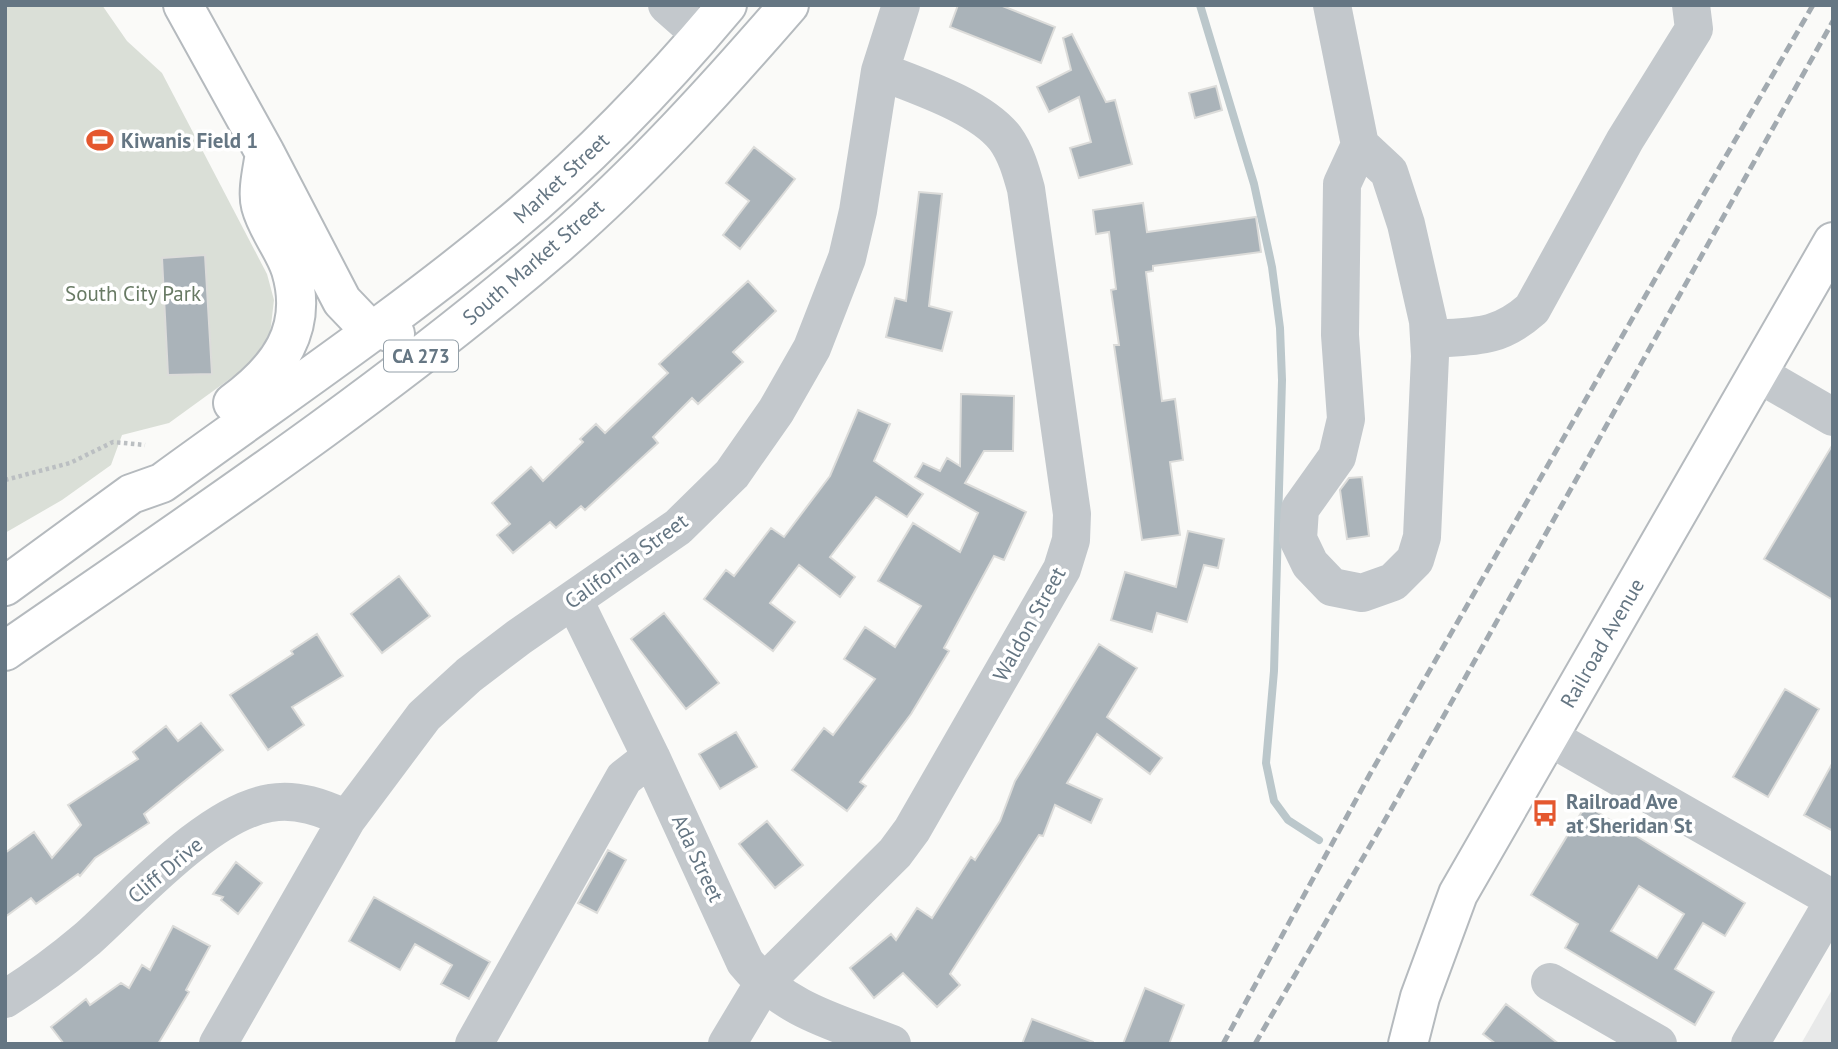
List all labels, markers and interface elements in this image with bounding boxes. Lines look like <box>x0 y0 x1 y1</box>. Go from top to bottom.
sports icon: Kiwanis Field 1 <box>85 125 115 155</box>
place label: Kiwanis Field 1 <box>121 127 258 154</box>
street label: Market Street <box>508 127 614 229</box>
street label: South Market Street <box>457 193 609 331</box>
park label: South City Park <box>65 280 201 307</box>
road number: CA 273 <box>384 340 458 372</box>
street label: California Street <box>559 507 693 615</box>
street label: Waldon Street <box>987 562 1071 686</box>
street label: Railroad Avenue <box>1554 573 1650 713</box>
place label: Railroad Ave at Sheridan St <box>1566 788 1693 839</box>
bus stop icon: Railroad Ave at Sheridan St <box>1530 798 1560 828</box>
street label: Ada Street <box>666 810 730 906</box>
street label: Cliff Drive <box>122 831 208 909</box>

